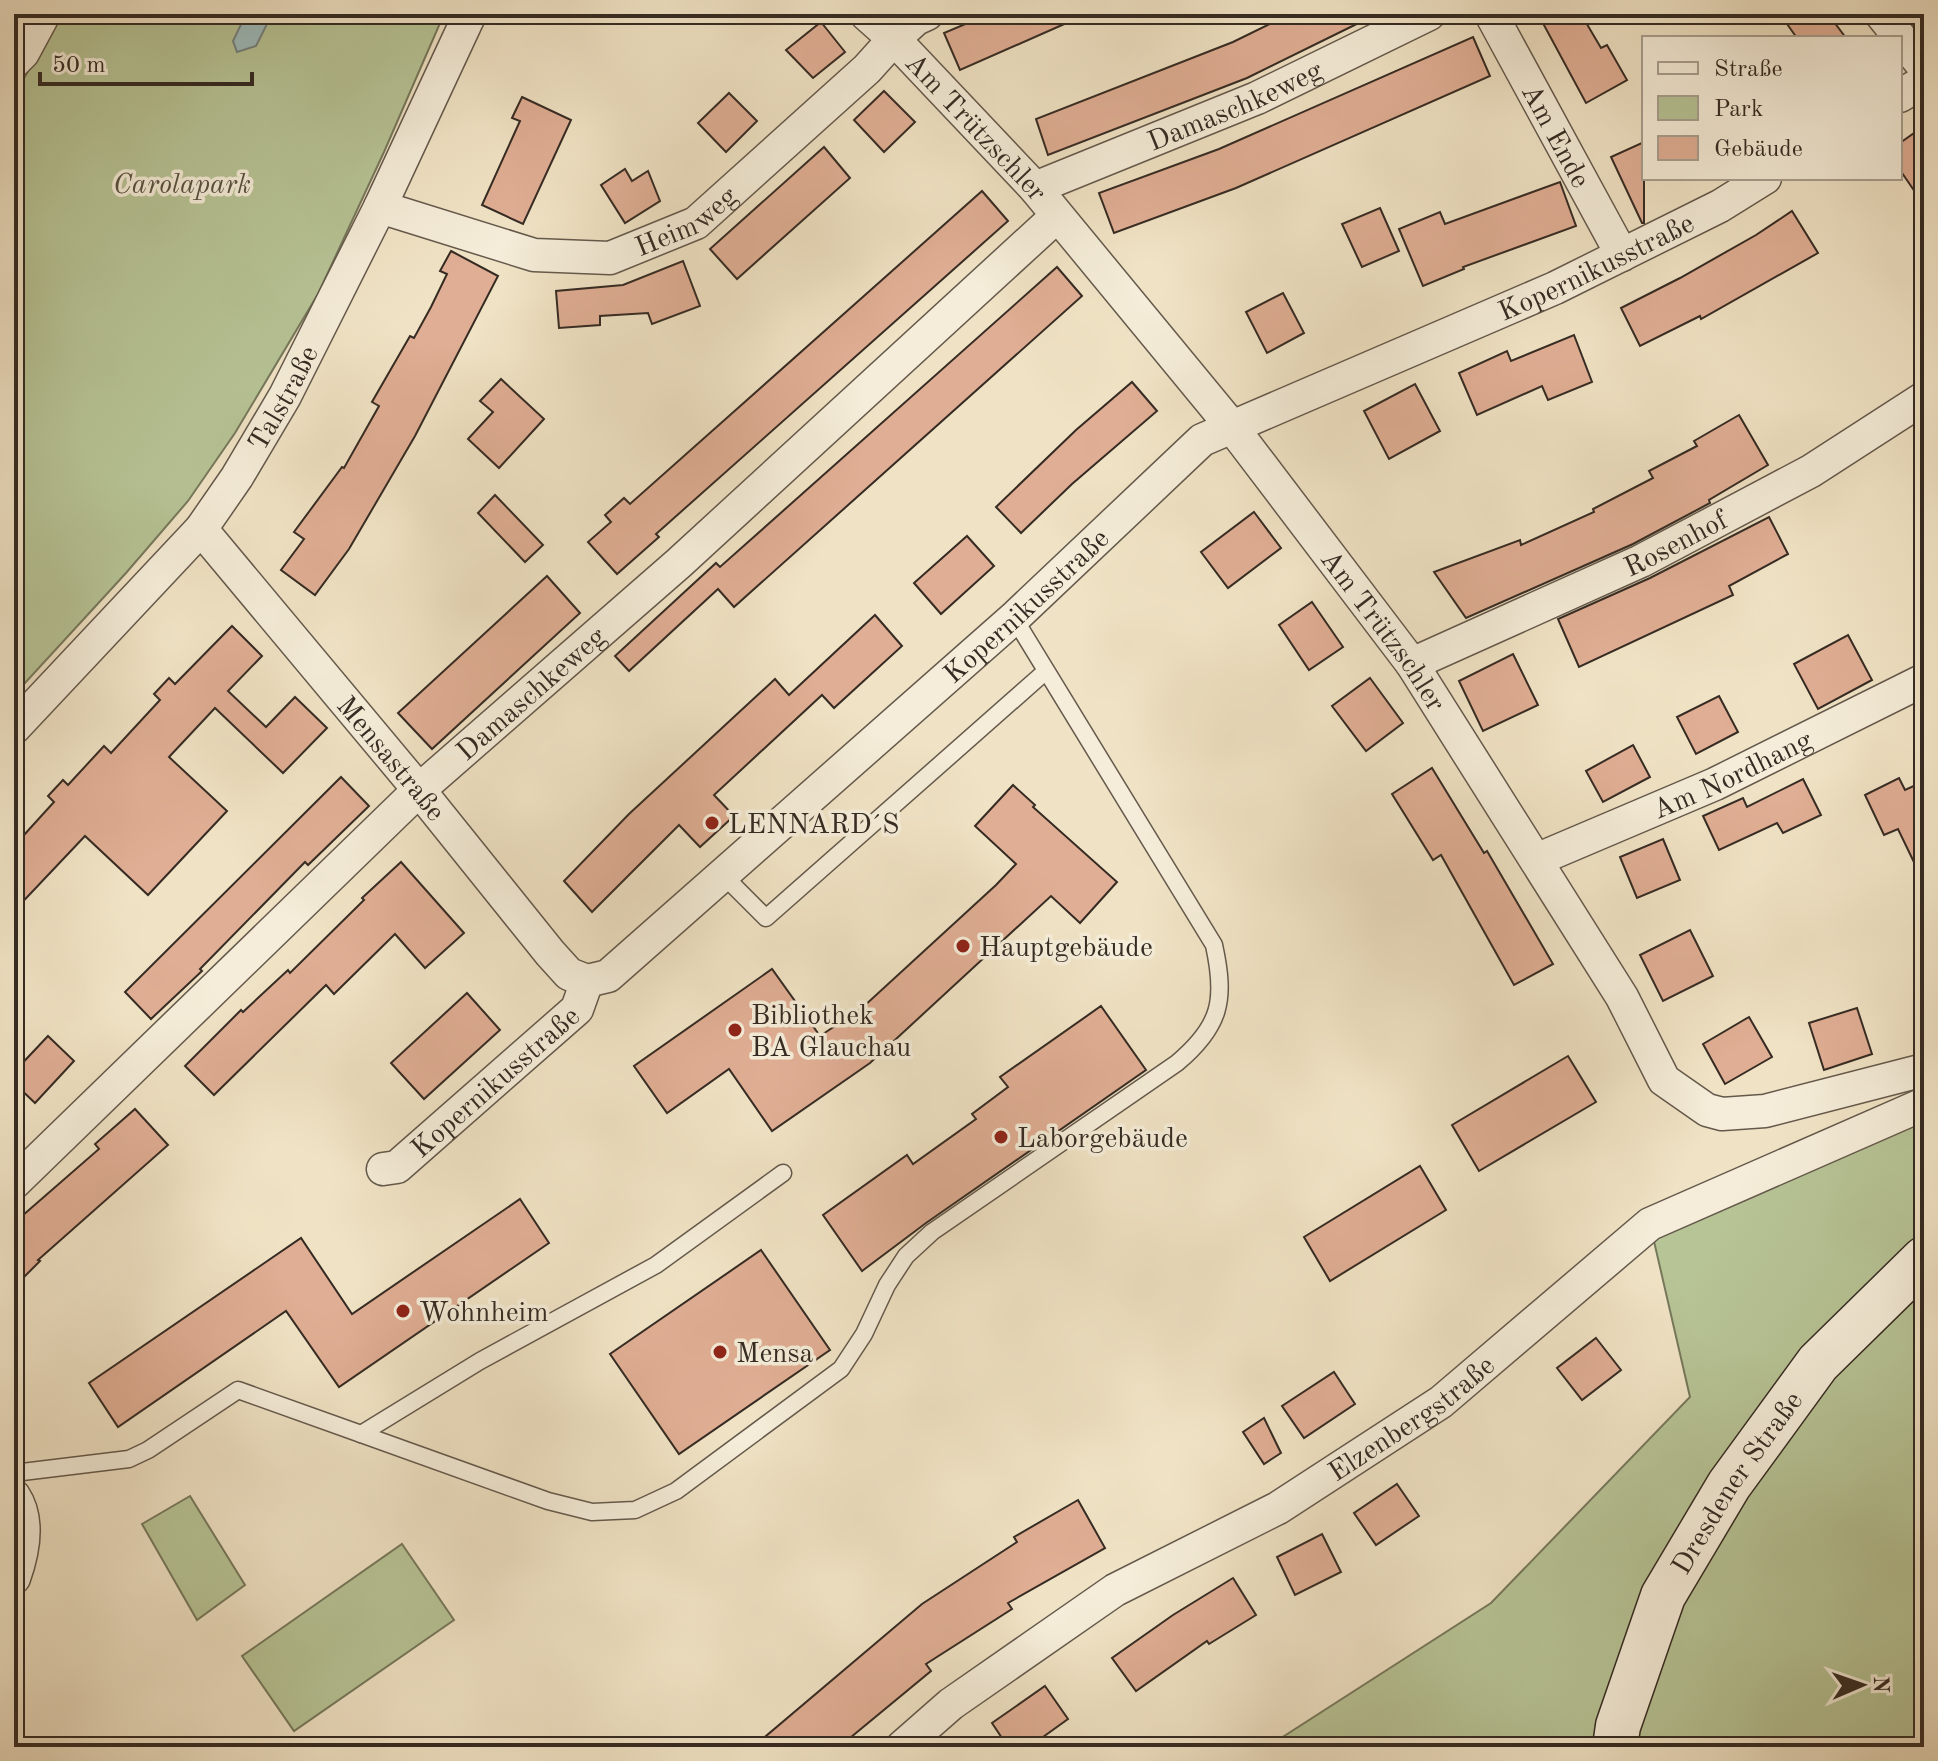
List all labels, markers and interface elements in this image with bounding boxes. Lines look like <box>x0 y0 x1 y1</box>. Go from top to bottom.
scale bar <box>40 36 252 86</box>
legend <box>1642 36 1902 180</box>
street label: Am Trützschler <box>899 49 1051 207</box>
text: 50 m <box>52 54 106 78</box>
street label: Damaschkeweg <box>1144 57 1327 158</box>
text: Straße <box>1714 58 1783 82</box>
street label: Am Ende <box>1515 80 1594 193</box>
text: Park <box>1714 98 1763 122</box>
text: Gebäude <box>1714 138 1803 162</box>
park label: Carolapark <box>113 172 251 200</box>
street label: Heimweg <box>632 182 743 263</box>
street label: Kopernikusstraße <box>1495 210 1699 328</box>
street label: Talstraße <box>245 342 325 456</box>
street label: Rosenhof <box>1621 506 1735 584</box>
street label: Kopernikusstraße <box>940 525 1116 690</box>
street label: Am Trützschler <box>1314 546 1449 717</box>
street label: Damaschkeweg <box>452 623 612 767</box>
street label: Mensastraße <box>330 692 449 827</box>
street label: Am Nordhang <box>1649 727 1817 826</box>
place label: LENNARD´S <box>728 812 899 840</box>
marker: LENNARD´S <box>703 814 721 832</box>
place label: Hauptgebäude <box>979 935 1153 963</box>
marker: Hauptgebäude <box>954 937 972 955</box>
street label: Kopernikusstraße <box>407 1003 586 1164</box>
place label: Bibliothek BA Glauchau <box>751 1003 911 1063</box>
marker: Bibliothek BA Glauchau <box>726 1021 744 1039</box>
place label: Laborgebäude <box>1017 1126 1188 1154</box>
marker: Laborgebäude <box>992 1128 1010 1146</box>
place label: Wohnheim <box>419 1300 548 1328</box>
marker: Wohnheim <box>394 1302 412 1320</box>
place label: Mensa <box>736 1341 814 1369</box>
marker: Mensa <box>711 1343 729 1361</box>
street label: Elzenbergstraße <box>1324 1352 1501 1488</box>
street label: Dresdener Straße <box>1668 1387 1809 1580</box>
north arrow <box>1822 1645 1902 1725</box>
text: N <box>1869 1676 1891 1693</box>

